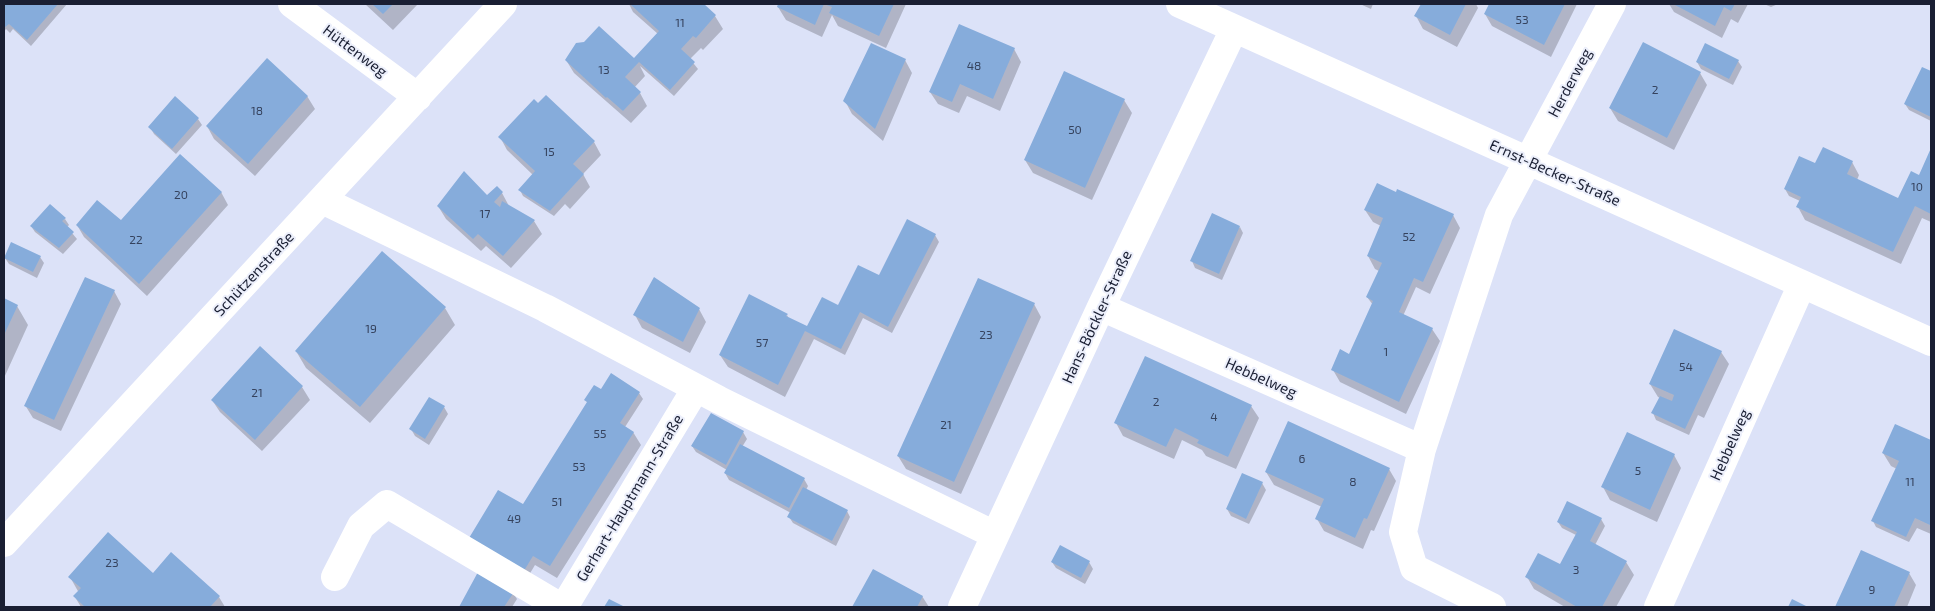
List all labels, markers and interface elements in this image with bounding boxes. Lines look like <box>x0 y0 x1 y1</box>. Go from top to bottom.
house number: 53 <box>1515 13 1529 27</box>
house number: 11 <box>675 16 685 30</box>
street label: Hüttenweg <box>319 21 391 81</box>
street label: Herderweg <box>1544 46 1596 120</box>
house number: 48 <box>967 59 981 73</box>
house number: 13 <box>598 63 610 77</box>
house number: 2 <box>1652 83 1658 97</box>
house number: 18 <box>251 104 263 118</box>
house number: 50 <box>1068 123 1082 137</box>
street label: Ernst-Becker-Straße <box>1487 136 1623 210</box>
house number: 15 <box>543 145 555 159</box>
house number: 10 <box>1911 180 1923 194</box>
house number: 20 <box>174 188 188 202</box>
house number: 17 <box>480 207 490 221</box>
street label: Schützenstraße <box>210 228 298 320</box>
house number: 52 <box>1402 230 1416 244</box>
house number: 22 <box>129 233 143 247</box>
street label: Hans-Böckler-Straße <box>1058 248 1136 386</box>
house number: 19 <box>365 322 377 336</box>
house number: 23 <box>979 328 993 342</box>
house number: 57 <box>756 336 768 350</box>
house number: 1 <box>1384 345 1388 359</box>
street label: Hebbelweg <box>1223 354 1299 402</box>
house number: 54 <box>1679 360 1693 374</box>
house number: 21 <box>251 386 263 400</box>
house number: 2 <box>1153 395 1159 409</box>
street label: Hebbelweg <box>1706 407 1754 483</box>
house number: 4 <box>1210 410 1218 424</box>
street label: Gerhart-Hauptmann-Straße <box>573 411 687 585</box>
house number: 21 <box>940 418 952 432</box>
house number: 55 <box>594 427 606 441</box>
house number: 6 <box>1299 452 1305 466</box>
house number: 53 <box>572 460 586 474</box>
house number: 5 <box>1635 464 1641 478</box>
house number: 8 <box>1349 475 1357 489</box>
house number: 11 <box>1905 475 1915 489</box>
house number: 51 <box>551 495 563 509</box>
house number: 49 <box>507 512 521 526</box>
house number: 23 <box>105 556 119 570</box>
house number: 3 <box>1573 563 1579 577</box>
house number: 9 <box>1869 583 1875 597</box>

